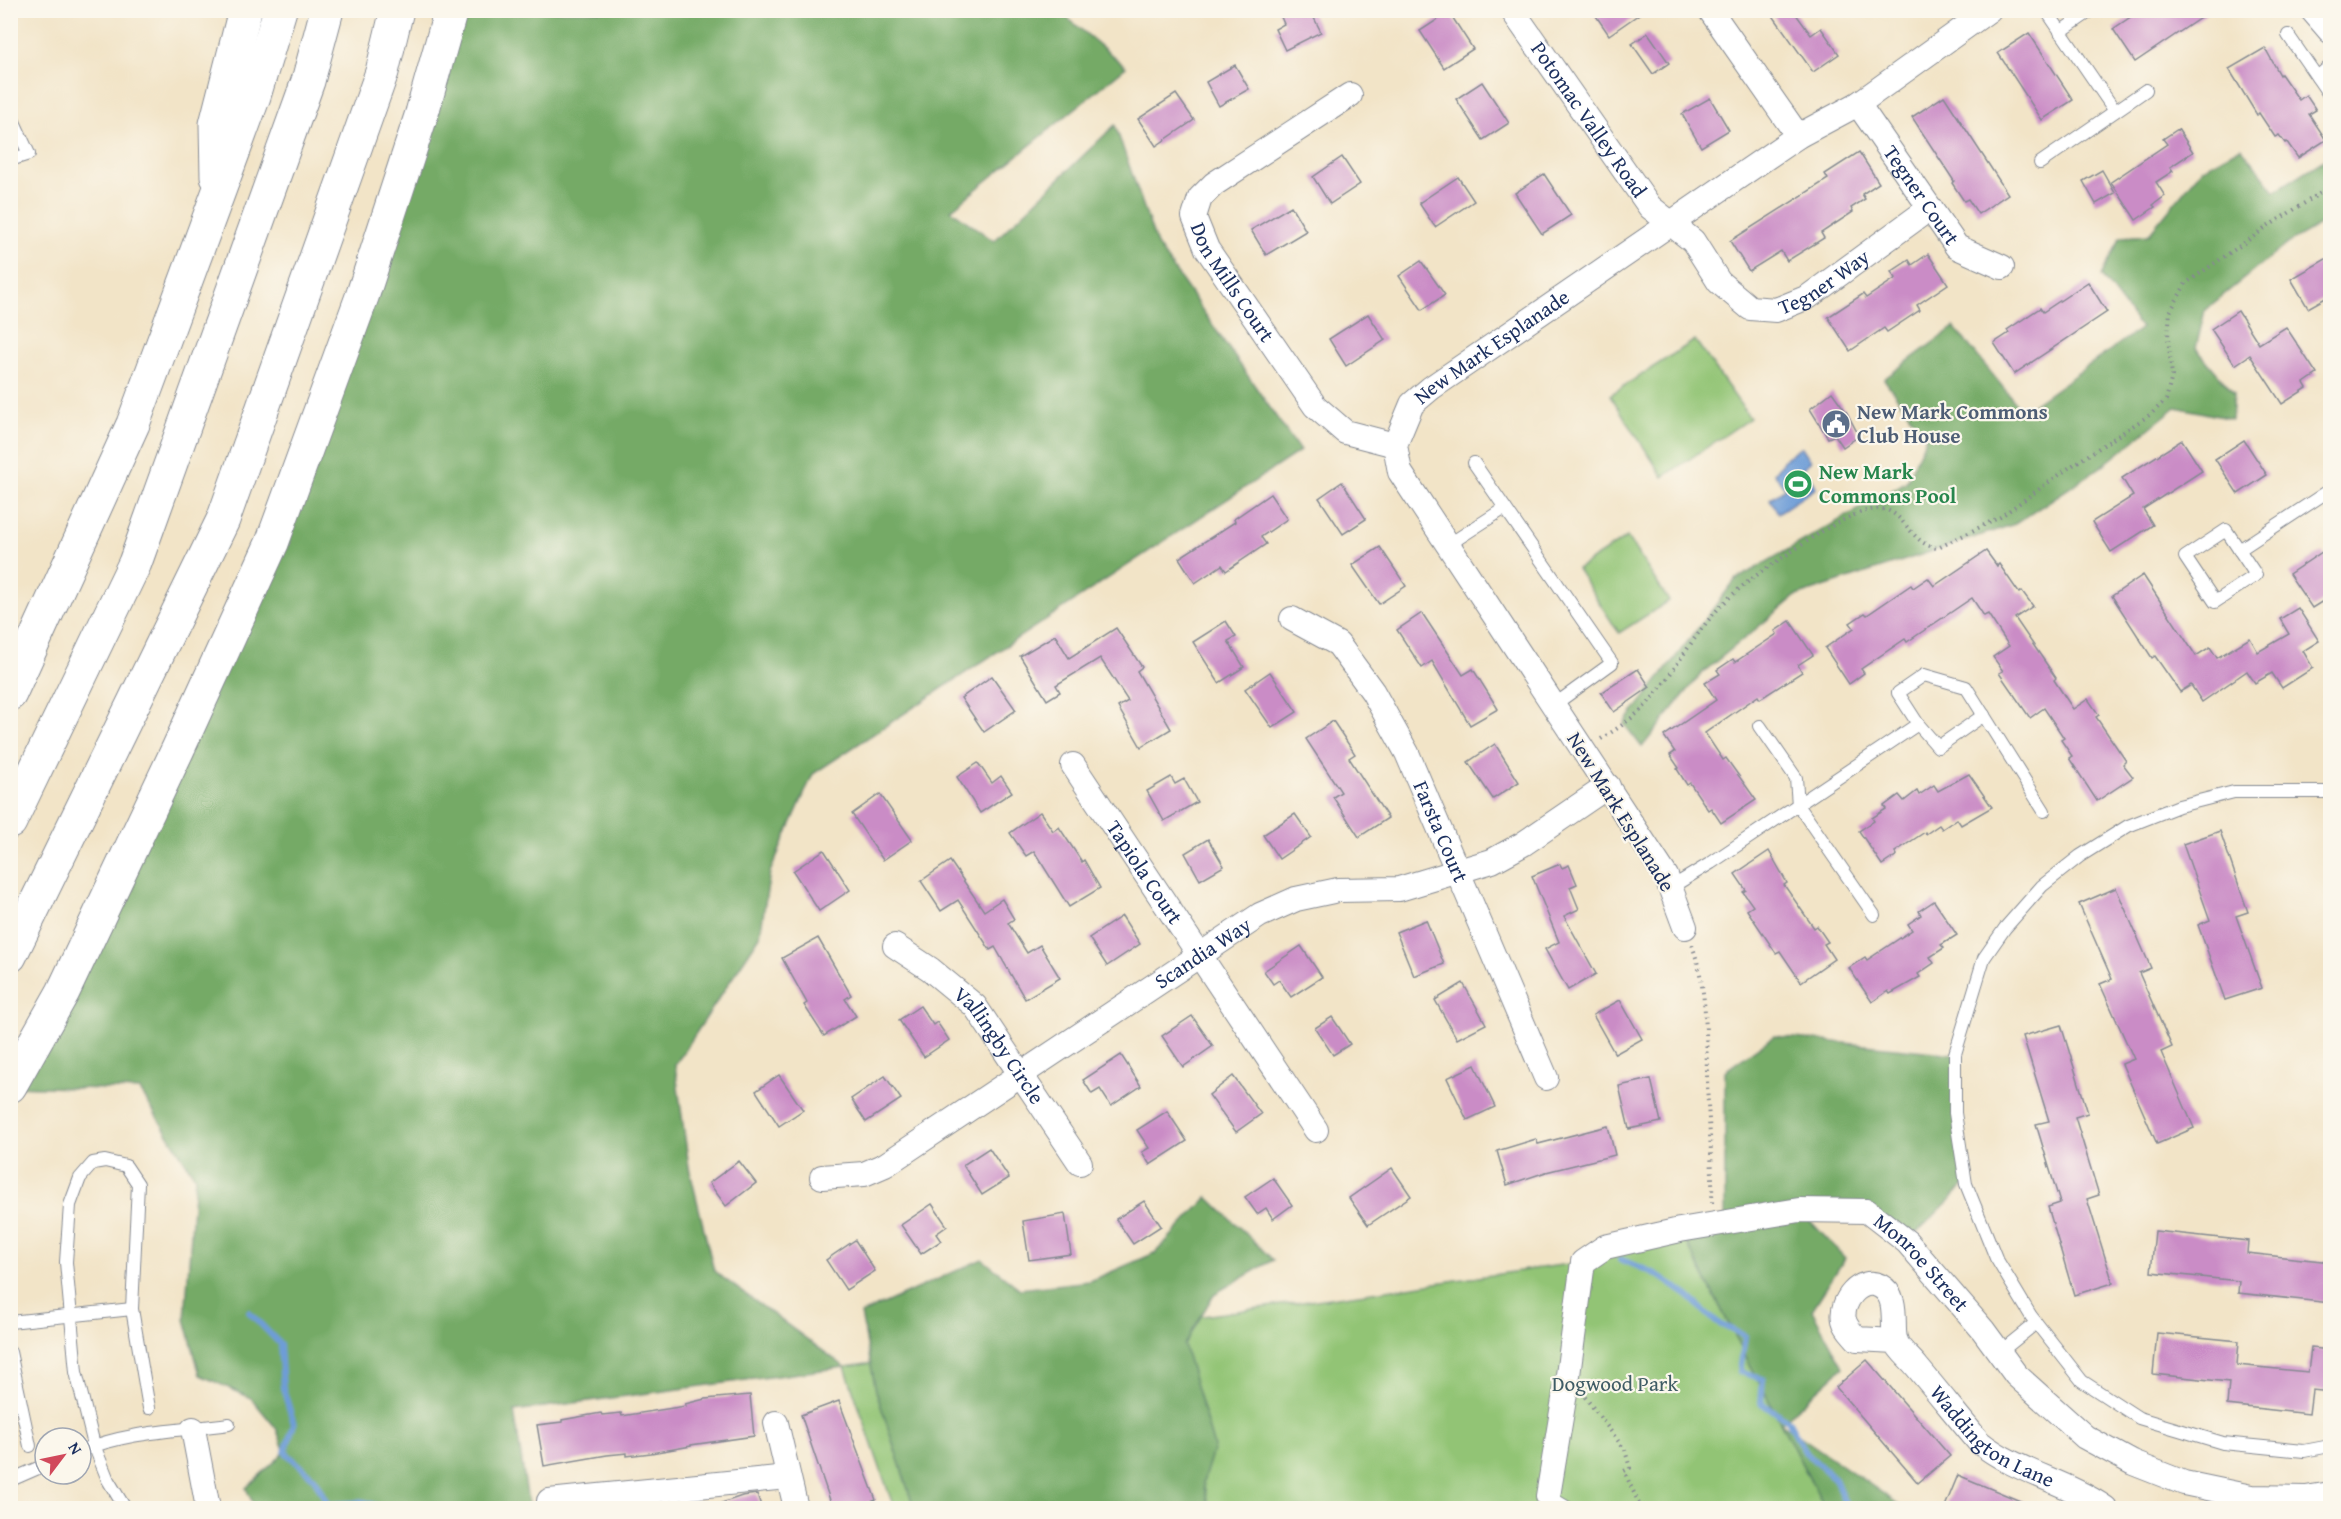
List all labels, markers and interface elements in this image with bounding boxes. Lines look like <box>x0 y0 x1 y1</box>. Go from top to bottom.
street label: Potomac Valley Road <box>1524 35 1655 205</box>
street label: Tegner Court <box>1876 139 1968 252</box>
street label: Don Mills Court <box>1183 218 1283 349</box>
street label: Tegner Way <box>1773 241 1876 322</box>
street label: New Mark Esplanade <box>1407 281 1575 411</box>
place label: New Mark Commons Club House <box>1857 396 2048 451</box>
public building icon: New Mark Commons Club House <box>1820 408 1852 440</box>
place label: New Mark Commons Pool <box>1819 456 1957 511</box>
sports icon: New Mark Commons Pool <box>1782 468 1814 500</box>
street label: New Mark Esplanade <box>1560 726 1683 898</box>
street label: Farsta Court <box>1406 776 1477 888</box>
street label: Tapiola Court <box>1099 814 1191 931</box>
street label: Scandia Way <box>1148 909 1258 996</box>
street label: Vallingby Circle <box>947 979 1052 1110</box>
street label: Monroe Street <box>1867 1206 1977 1319</box>
park label: Dogwood Park <box>1552 1368 1678 1399</box>
street label: Waddington Lane <box>1923 1378 2059 1495</box>
north arrow <box>33 1426 93 1486</box>
text: N <box>63 1437 89 1459</box>

